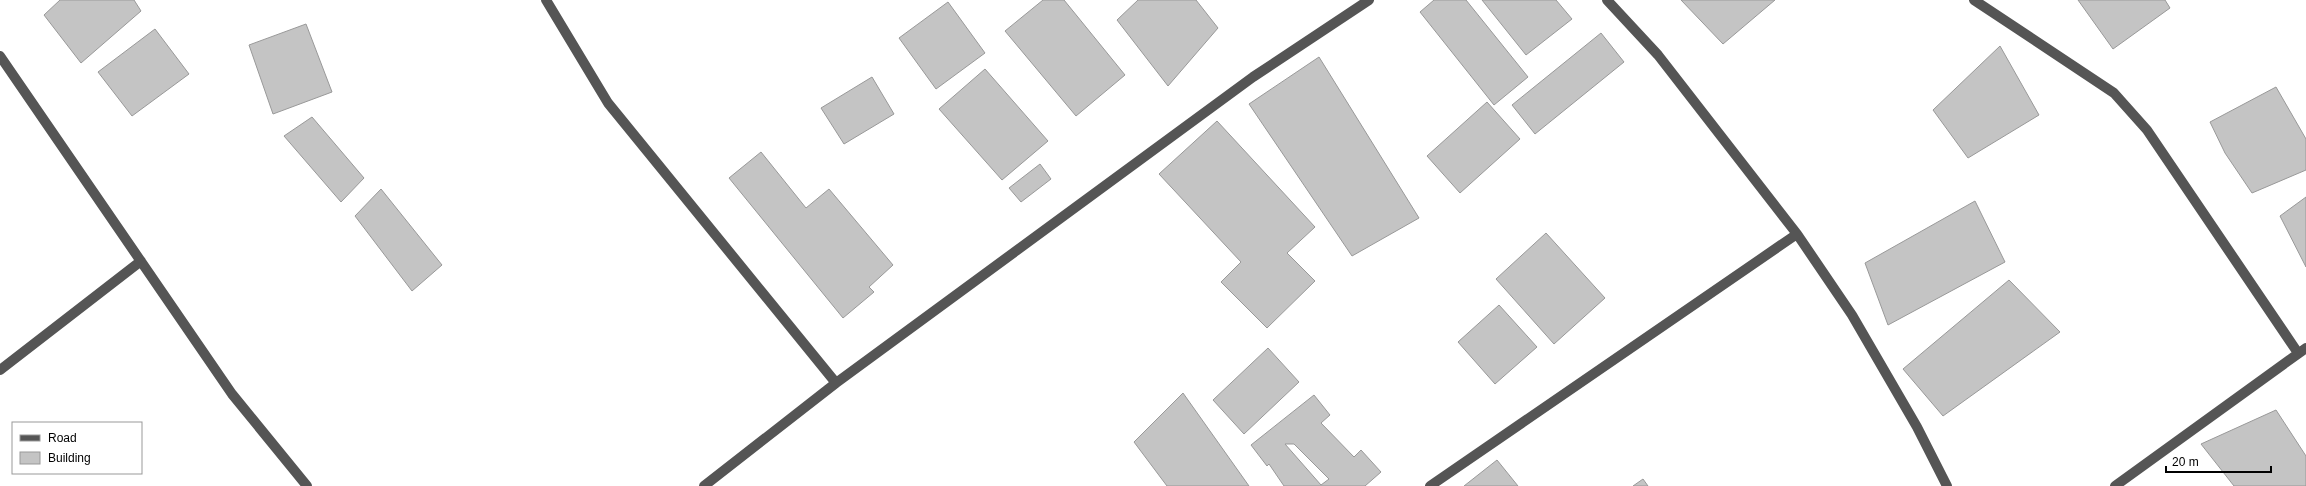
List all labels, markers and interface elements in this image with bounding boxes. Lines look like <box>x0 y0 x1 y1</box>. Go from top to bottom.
legend <box>12 422 142 474</box>
text: Road <box>48 431 77 445</box>
scale bar <box>2166 448 2271 474</box>
text: Building <box>48 451 91 465</box>
text: 20 m <box>2172 455 2199 469</box>

